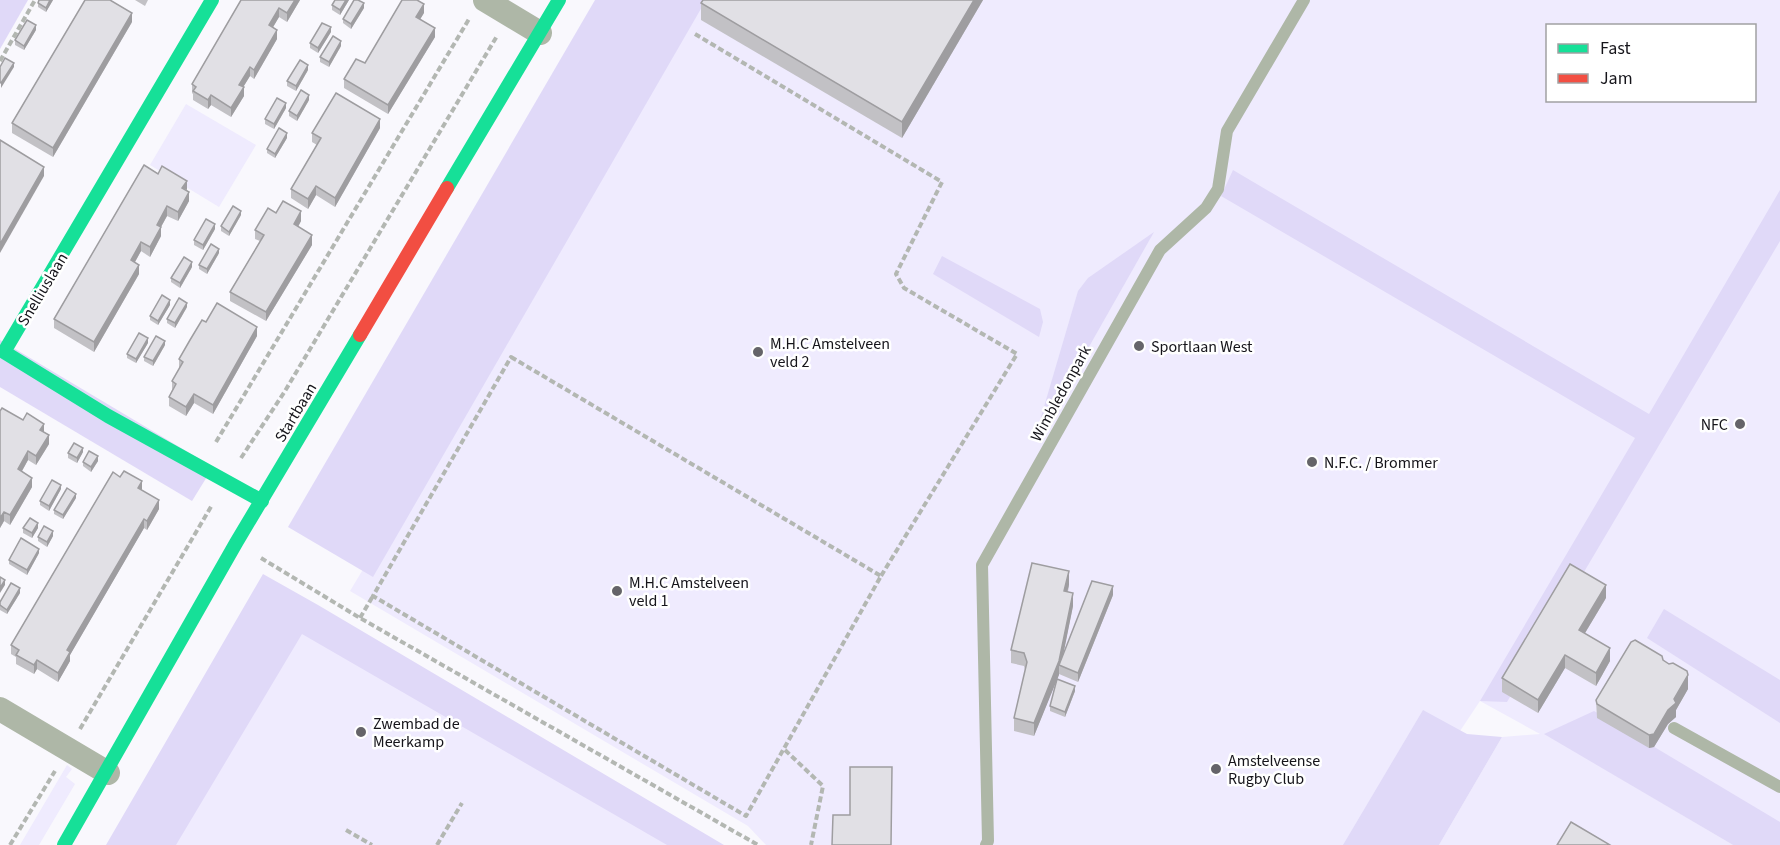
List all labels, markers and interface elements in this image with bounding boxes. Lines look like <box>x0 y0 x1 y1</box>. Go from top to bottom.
legend <box>1546 24 1756 102</box>
text: Fast <box>1600 36 1631 61</box>
text: Jam <box>1600 66 1633 91</box>
street label: Snelliuslaan <box>12 249 73 330</box>
place label: M.H.C Amstelveen veld 2 <box>770 333 890 373</box>
place label: Sportlaan West <box>1151 336 1253 358</box>
marker: Sportlaan West <box>1132 339 1146 353</box>
street label: Wimbledonpark <box>1025 341 1097 446</box>
marker: M.H.C Amstelveen veld 2 <box>751 345 765 359</box>
street label: Startbaan <box>269 379 322 446</box>
place label: NFC <box>1701 414 1728 436</box>
marker: NFC <box>1733 417 1747 431</box>
place label: N.F.C. / Brommer <box>1324 452 1438 474</box>
marker: N.F.C. / Brommer <box>1305 455 1319 469</box>
place label: M.H.C Amstelveen veld 1 <box>629 572 749 612</box>
marker: M.H.C Amstelveen veld 1 <box>610 584 624 598</box>
place label: Zwembad de Meerkamp <box>373 713 460 753</box>
marker: Zwembad de Meerkamp <box>354 725 368 739</box>
place label: Amstelveense Rugby Club <box>1228 750 1320 790</box>
marker: Amstelveense Rugby Club <box>1209 762 1223 776</box>

